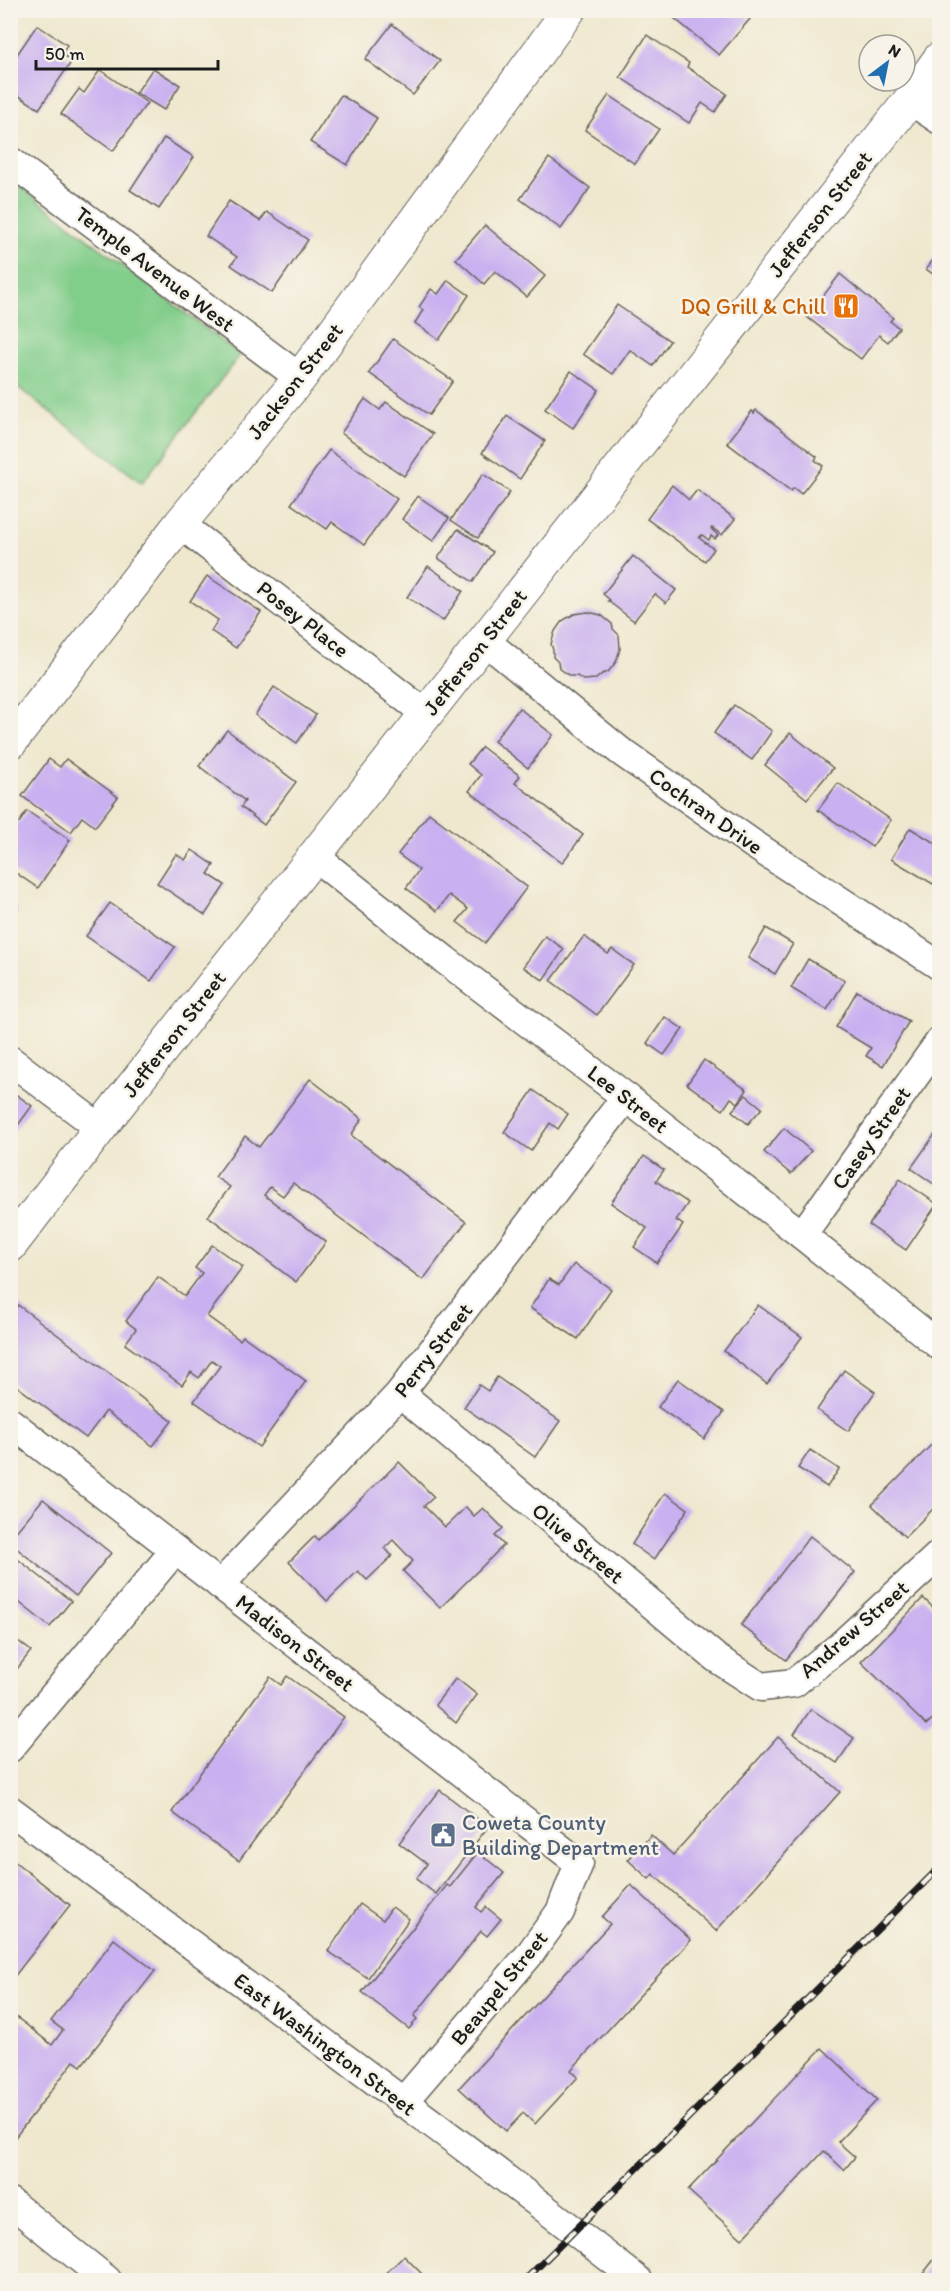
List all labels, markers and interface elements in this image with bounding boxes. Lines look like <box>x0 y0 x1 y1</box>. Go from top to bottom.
scale bar <box>36 33 218 71</box>
north arrow <box>857 33 917 93</box>
text: N <box>885 40 904 62</box>
text: 50 m <box>45 43 85 65</box>
street label: Jefferson Street <box>762 145 878 283</box>
street label: Temple Avenue West <box>70 200 240 338</box>
restaurant icon: DQ Grill & Chill <box>831 291 861 321</box>
place label: DQ Grill & Chill <box>680 293 826 320</box>
street label: Jackson Street <box>241 317 349 445</box>
street label: Posey Place <box>251 575 355 663</box>
street label: Jefferson Street <box>417 583 533 721</box>
street label: Cochran Drive <box>644 762 768 860</box>
street label: Jefferson Street <box>116 965 232 1103</box>
street label: Lee Street <box>582 1059 674 1139</box>
street label: Casey Street <box>826 1081 916 1195</box>
street label: Perry Street <box>388 1297 478 1403</box>
street label: Olive Street <box>526 1497 630 1589</box>
street label: Andrew Street <box>794 1574 914 1684</box>
street label: Madison Street <box>230 1588 360 1698</box>
place label: Coweta County Building Department <box>462 1809 659 1861</box>
public building icon: Coweta County Building Department <box>428 1820 458 1850</box>
street label: Beaupel Street <box>445 1925 553 2051</box>
street label: East Washington Street <box>228 1967 422 2121</box>

